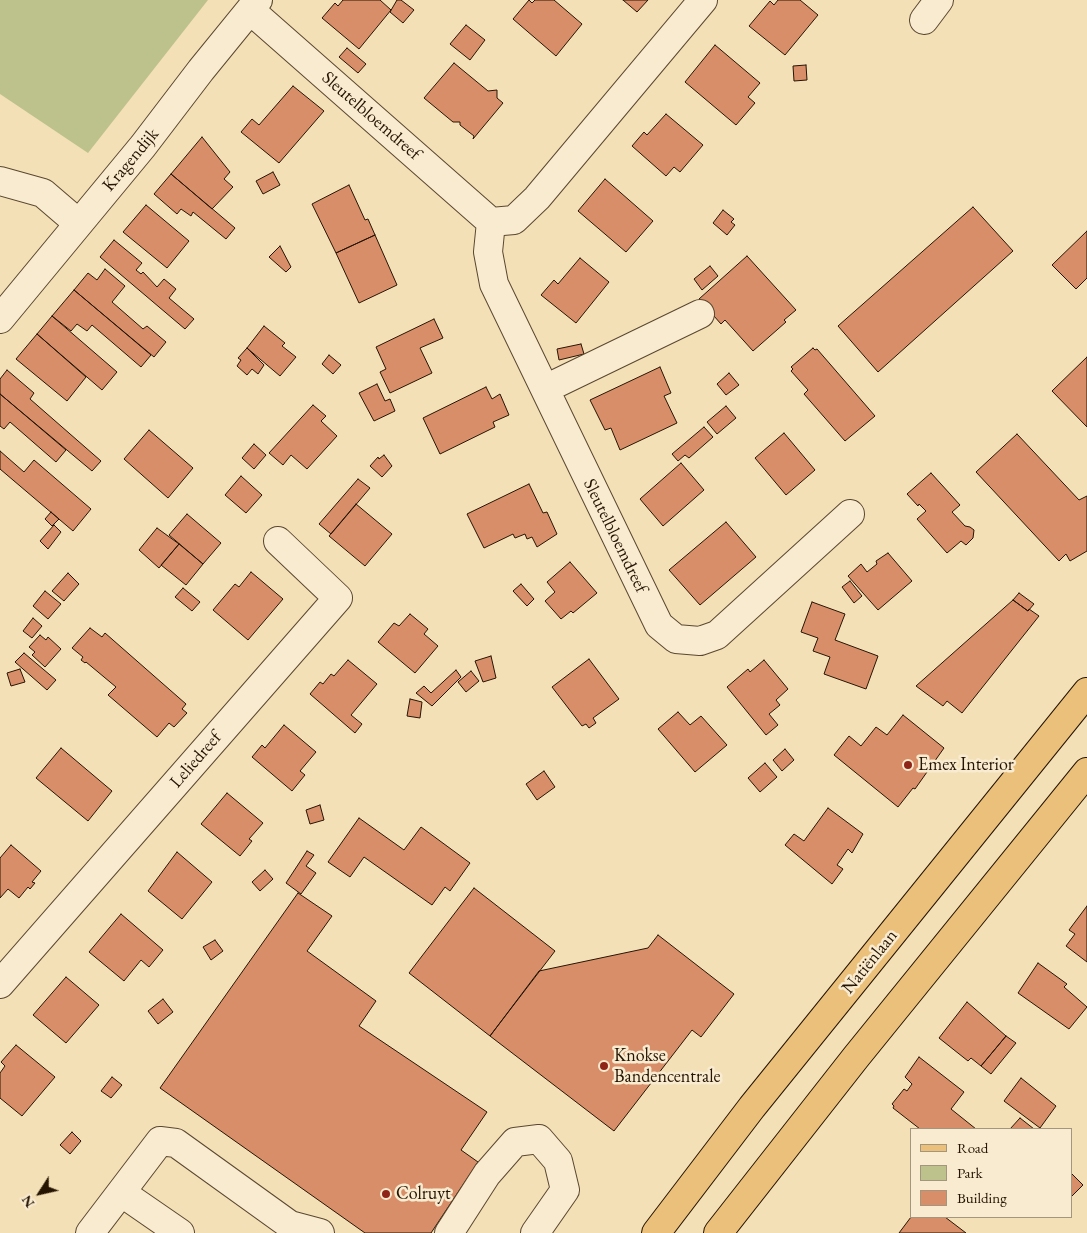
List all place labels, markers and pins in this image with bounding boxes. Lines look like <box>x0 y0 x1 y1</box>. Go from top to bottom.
place label: Emex Interior <box>918 754 1014 776</box>
marker: Emex Interior <box>902 759 914 771</box>
place label: Knokse Bandencentrale <box>614 1045 721 1088</box>
marker: Knokse Bandencentrale <box>598 1060 610 1072</box>
place label: Colruyt <box>396 1183 451 1205</box>
marker: Colruyt <box>380 1188 392 1200</box>

